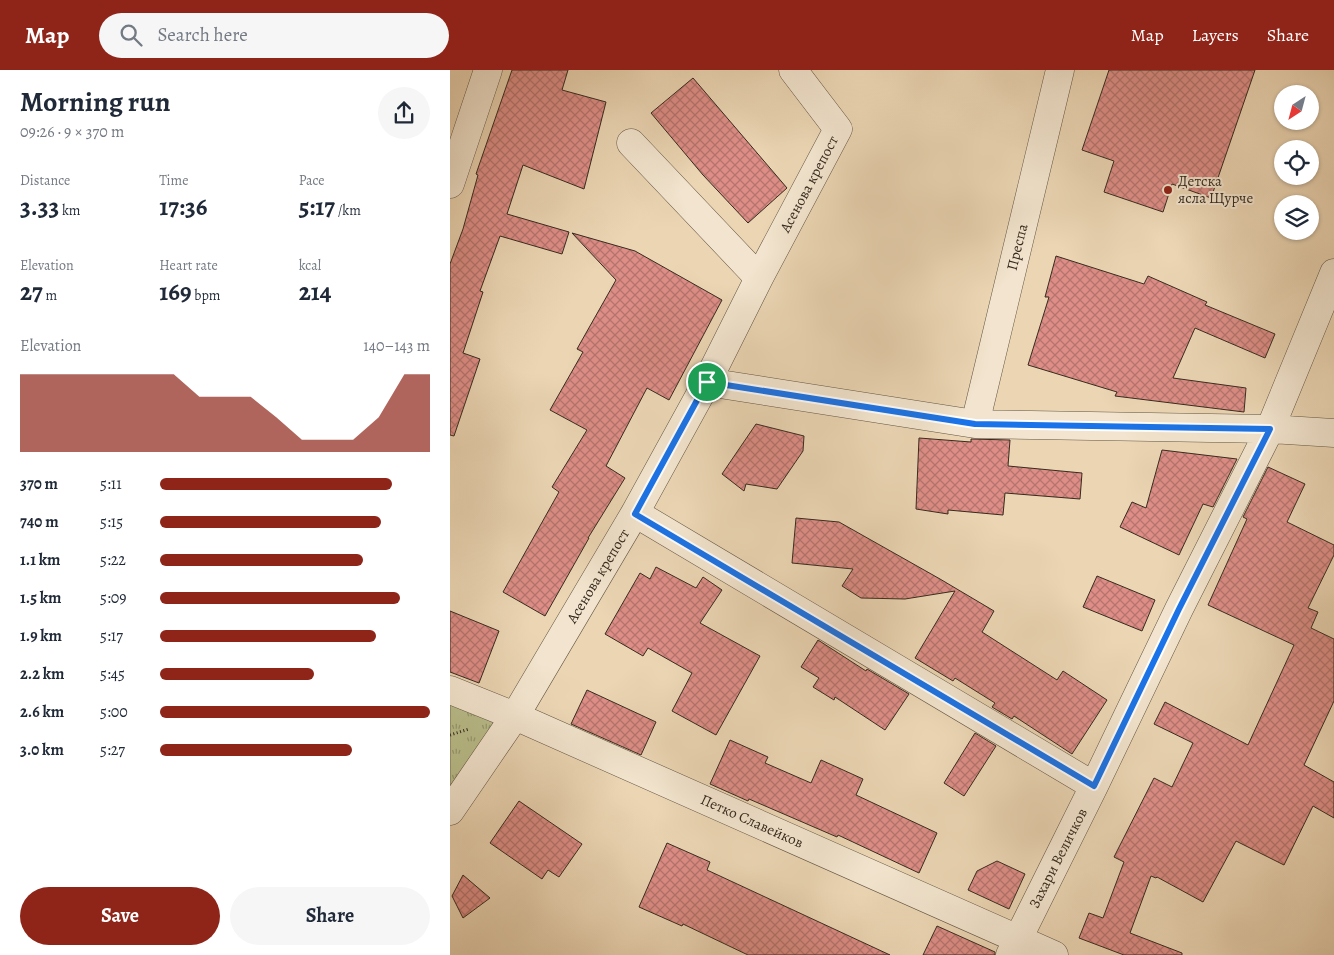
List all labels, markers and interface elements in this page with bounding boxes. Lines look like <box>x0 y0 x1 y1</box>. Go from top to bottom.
search box <box>99 13 449 58</box>
text: Map <box>25 19 69 51</box>
icon: search <box>117 21 145 49</box>
text: Search here <box>157 22 248 48</box>
text: Map <box>1131 23 1164 47</box>
text: Layers <box>1192 23 1239 47</box>
text: Share <box>1267 23 1309 47</box>
text: Morning run <box>20 83 170 121</box>
north arrow <box>1274 85 1319 130</box>
map controls <box>1274 85 1319 240</box>
button: share <box>378 87 430 139</box>
text: 09:26 · 9 × 370 m <box>20 121 124 143</box>
street label: Асенова крепост <box>775 132 843 237</box>
button: locate <box>1274 140 1319 185</box>
text: Distance <box>20 171 70 190</box>
text: Time <box>159 171 188 190</box>
text: Pace <box>299 171 325 190</box>
place label: Детска ясла Щурче <box>1178 171 1253 208</box>
marker: Детска ясла Щурче <box>1162 184 1174 196</box>
text: 3.33 <box>20 190 59 224</box>
text: 17:36 <box>159 190 207 224</box>
text: 5:17 <box>299 190 335 224</box>
button: layers <box>1274 195 1319 240</box>
text: km <box>59 201 81 220</box>
text: /km <box>335 201 361 220</box>
street label: Преспа <box>1002 222 1032 272</box>
text: Elevation <box>20 256 74 275</box>
text: Heart rate <box>159 256 218 275</box>
text: kcal <box>299 256 321 275</box>
text: 27 <box>20 275 43 309</box>
text: 169 <box>159 275 192 309</box>
text: 214 <box>299 275 331 309</box>
text: m <box>43 286 57 305</box>
text: bpm <box>192 286 220 305</box>
text: Elevation <box>20 335 81 357</box>
text: 140–143 m <box>363 335 430 357</box>
pin <box>686 361 728 403</box>
icon: arrive <box>693 368 721 396</box>
text: 370 m <box>20 473 58 495</box>
text: 5:11 <box>100 473 122 495</box>
text: 740 m <box>20 511 59 533</box>
text: 5:15 <box>100 511 123 533</box>
street label: Асенова крепост <box>561 525 634 628</box>
text: 1.1 km <box>20 549 60 571</box>
text: 5:22 <box>100 549 126 571</box>
text: 1.5 km <box>20 587 61 609</box>
text: 5:09 <box>100 587 127 609</box>
text: 1.9 km <box>20 625 62 647</box>
text: 5:17 <box>100 625 123 647</box>
text: 2.2 km <box>20 663 64 685</box>
text: 5:45 <box>100 663 125 685</box>
text: 2.6 km <box>20 701 64 723</box>
text: 5:00 <box>100 701 128 723</box>
text: 3.0 km <box>20 739 64 761</box>
text: 5:27 <box>100 739 125 761</box>
street label: Петко Славейков <box>697 789 807 853</box>
street label: Захари Величков <box>1024 805 1092 911</box>
button: Save <box>20 887 220 945</box>
button: Share <box>230 887 430 945</box>

